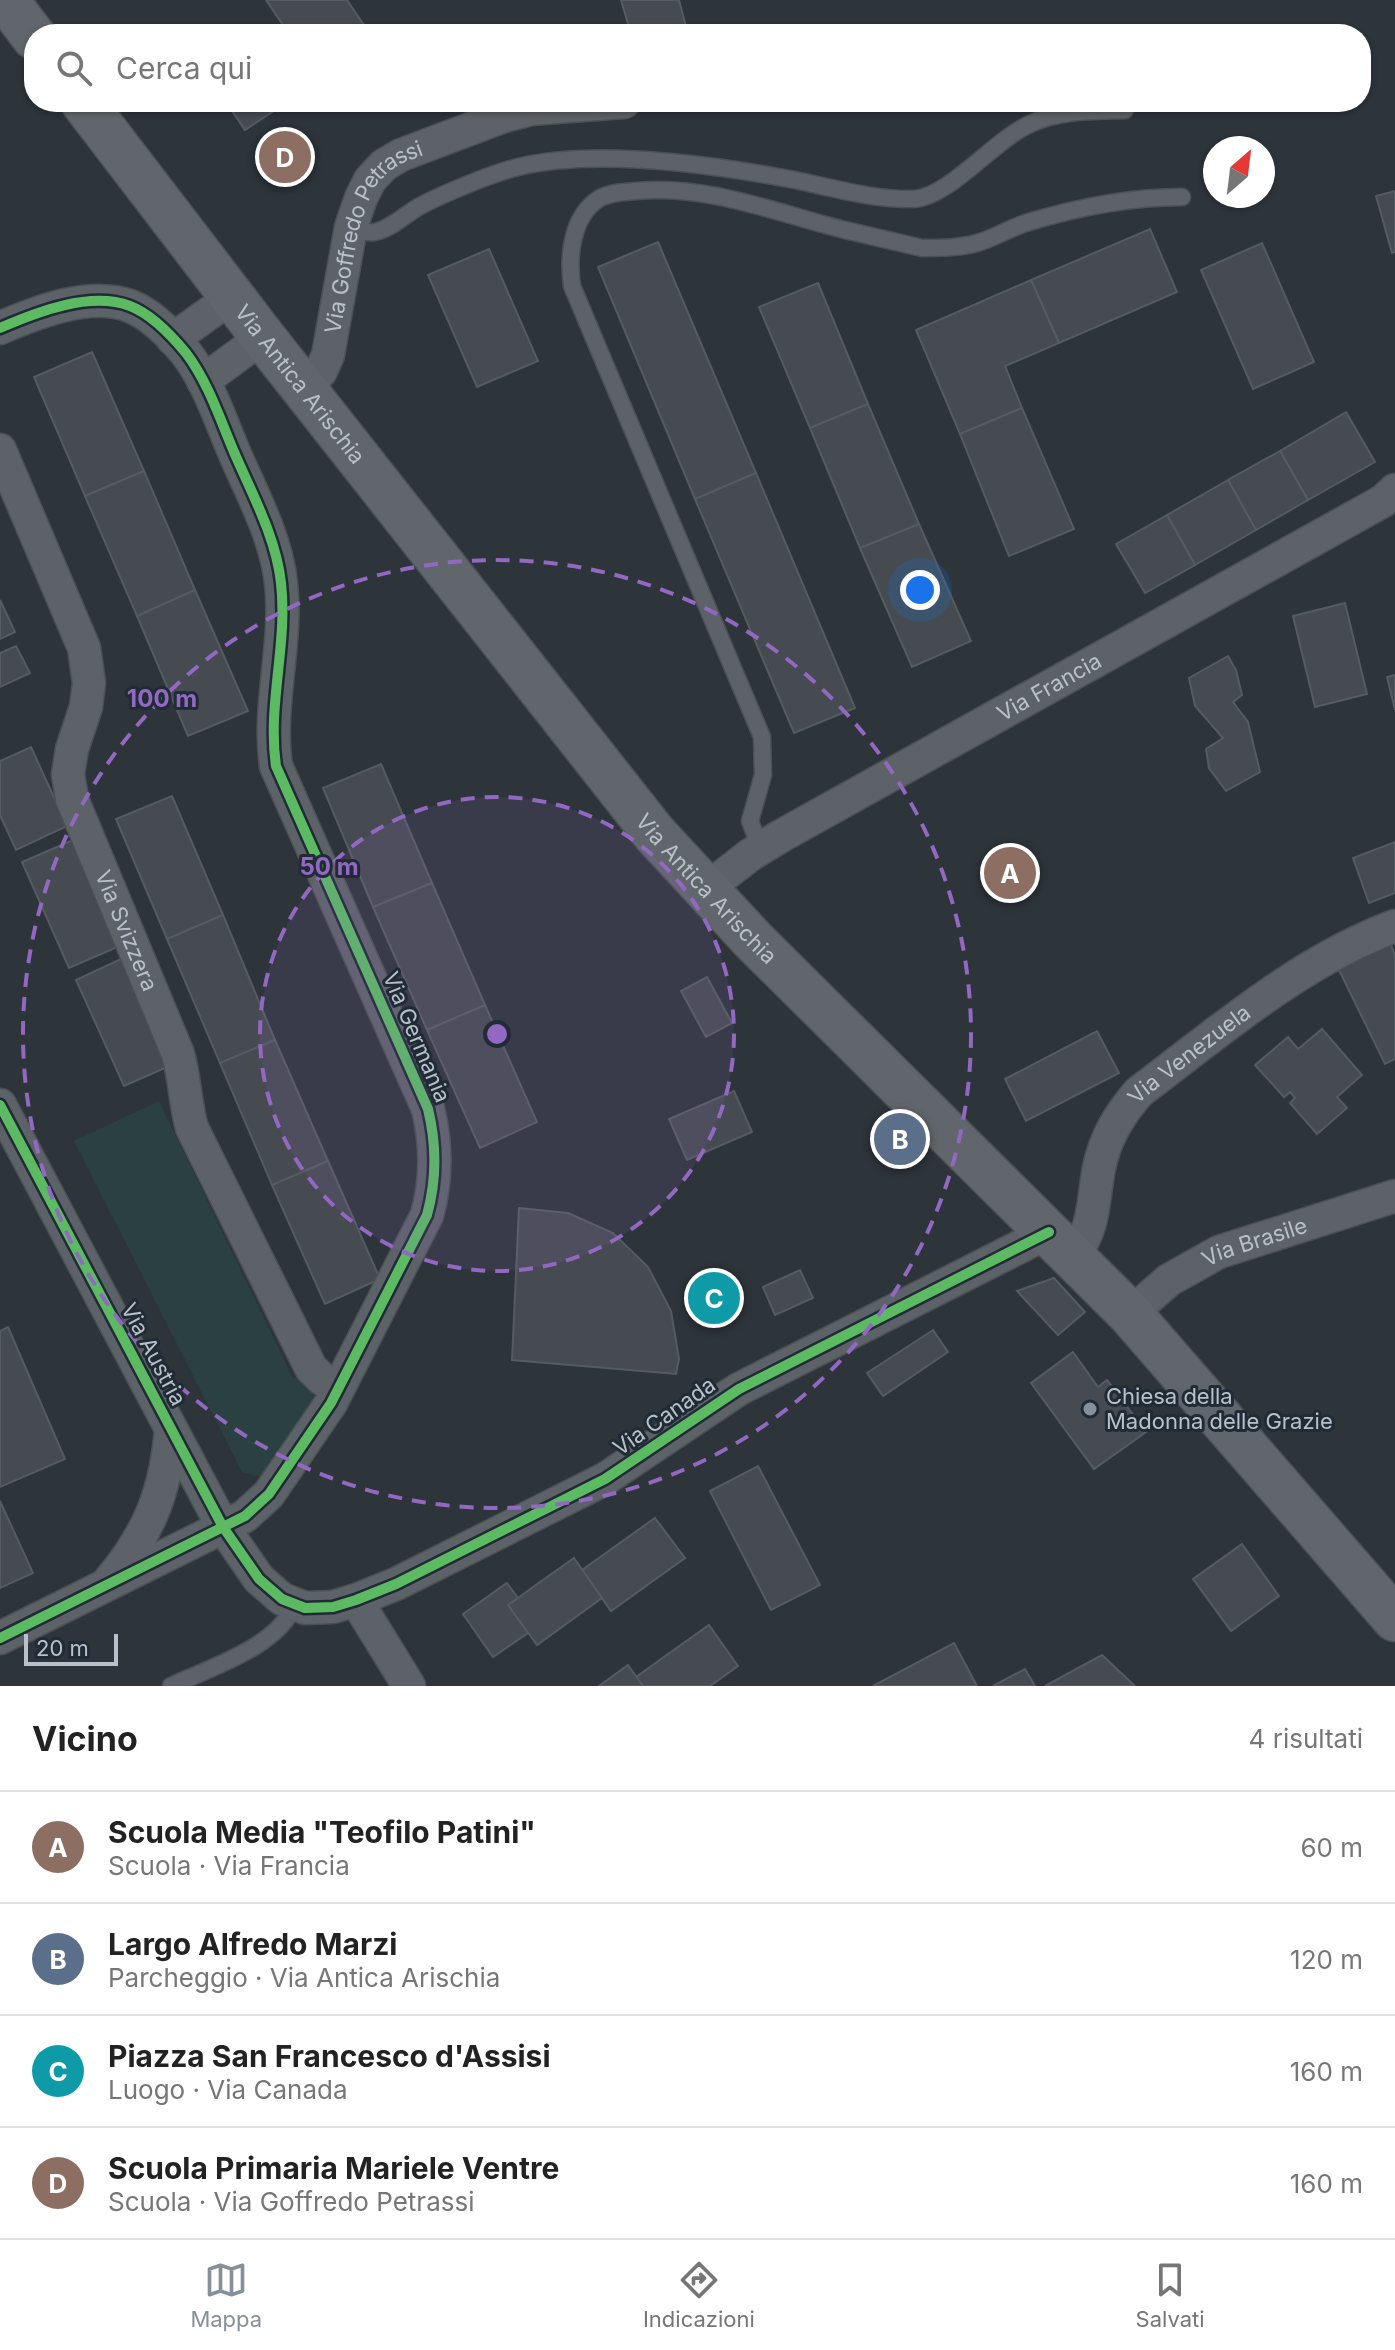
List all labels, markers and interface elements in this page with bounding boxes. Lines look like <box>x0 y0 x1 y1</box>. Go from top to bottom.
search box <box>24 24 1371 112</box>
icon: search <box>52 46 96 90</box>
text: Cerca qui <box>116 50 252 86</box>
pin: D <box>259 127 311 187</box>
street label: Via Goffredo Petrassi <box>319 135 426 336</box>
north arrow <box>1203 136 1275 208</box>
street label: Via Antica Arischia <box>230 299 371 469</box>
your location <box>900 570 940 610</box>
street label: Via Francia <box>992 647 1106 726</box>
text: 100 m <box>127 684 197 713</box>
street label: Via Antica Arischia <box>631 808 782 969</box>
pin: A <box>984 843 1036 903</box>
text: 50 m <box>299 852 359 881</box>
street label: Via Svizzera <box>90 866 163 995</box>
street label: Via Germania <box>378 968 456 1106</box>
street label: Via Venezuela <box>1122 999 1255 1109</box>
centre of rings <box>483 1020 511 1048</box>
pin: B <box>874 1109 926 1169</box>
street label: Via Brasile <box>1197 1212 1310 1272</box>
pin: C <box>688 1268 740 1328</box>
street label: Via Austria <box>116 1298 192 1410</box>
street label: Via Canada <box>608 1371 720 1461</box>
place label: Chiesa della Madonna delle Grazie <box>1106 1383 1333 1434</box>
marker: Chiesa della Madonna delle Grazie <box>1081 1400 1099 1418</box>
scale bar <box>24 1630 118 1666</box>
text: 20 m <box>36 1635 89 1661</box>
text: Vicino <box>32 1718 138 1759</box>
text: 4 risultati <box>1249 1723 1363 1754</box>
text: Scuola Media "Teofilo Patini" <box>108 1814 536 1850</box>
text: A <box>48 1832 68 1863</box>
text: 60 m <box>1300 1832 1363 1863</box>
text: Scuola · Via Francia <box>108 1850 350 1881</box>
text: Largo Alfredo Marzi <box>108 1926 397 1962</box>
text: B <box>49 1944 67 1975</box>
text: 120 m <box>1290 1944 1363 1975</box>
text: Parcheggio · Via Antica Arischia <box>108 1962 500 1993</box>
text: Piazza San Francesco d'Assisi <box>108 2038 551 2074</box>
text: C <box>48 2056 68 2087</box>
text: 160 m <box>1290 2056 1363 2087</box>
text: Luogo · Via Canada <box>108 2074 348 2105</box>
text: Scuola Primaria Mariele Ventre <box>108 2150 559 2186</box>
text: D <box>49 2168 67 2199</box>
text: 160 m <box>1290 2168 1363 2199</box>
text: Scuola · Via Goffredo Petrassi <box>108 2186 474 2217</box>
tab: Mappa <box>190 2258 262 2332</box>
tab: Indicazioni <box>643 2258 755 2332</box>
tab: Salvati <box>1136 2258 1205 2332</box>

